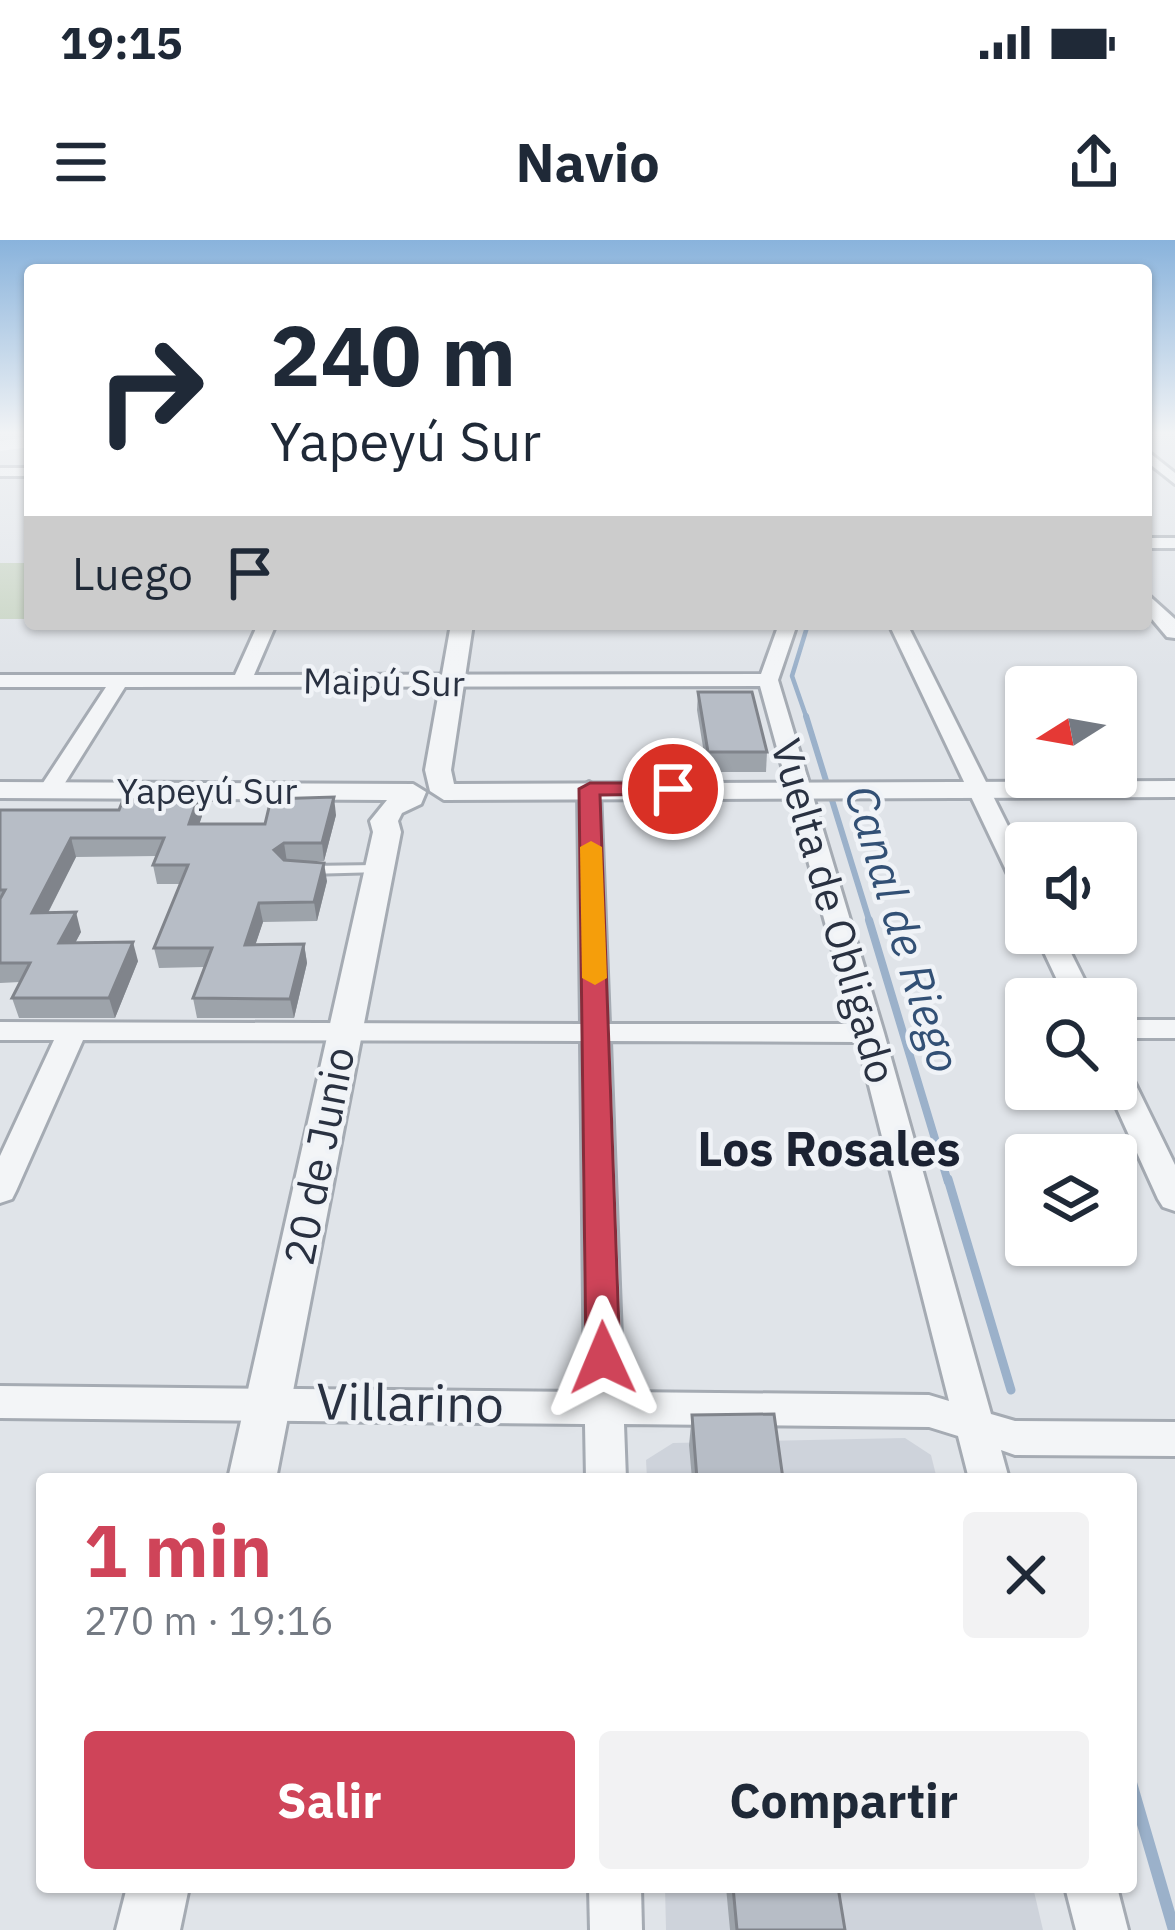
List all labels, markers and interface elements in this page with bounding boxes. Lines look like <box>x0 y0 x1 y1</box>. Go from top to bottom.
text: 19:15 <box>60 13 183 71</box>
text: Navio <box>515 127 660 197</box>
icon: menu <box>48 129 114 195</box>
icon: share <box>1061 129 1127 195</box>
text: 240 m <box>270 300 516 409</box>
icon: right <box>72 312 228 468</box>
text: Yapeyú Sur <box>270 406 541 476</box>
icon: arrive <box>217 540 283 606</box>
text: Luego <box>72 544 193 602</box>
street label: Maipú Sur <box>303 657 465 706</box>
north arrow <box>1005 666 1137 798</box>
map controls <box>1005 666 1137 1266</box>
street label: Vuelta de Obligado <box>759 732 910 1089</box>
pin <box>622 738 724 840</box>
icon: arrive <box>640 756 706 822</box>
street label: Yapeyú Sur <box>117 767 297 814</box>
water label: Canal de Riego <box>833 778 975 1079</box>
button: sound <box>1005 822 1137 954</box>
button: search <box>1005 978 1137 1110</box>
street label: 20 de Junio <box>270 1042 367 1270</box>
district label: Los Rosales <box>697 1117 961 1179</box>
button: layers <box>1005 1134 1137 1266</box>
position arrow <box>540 1295 666 1421</box>
street label: Villarino <box>316 1367 504 1437</box>
text: 1 min <box>84 1503 272 1597</box>
button: close <box>963 1512 1089 1638</box>
text: 270 m · 19:16 <box>84 1595 334 1646</box>
button: Salir <box>84 1731 575 1869</box>
button: Compartir <box>599 1731 1089 1869</box>

